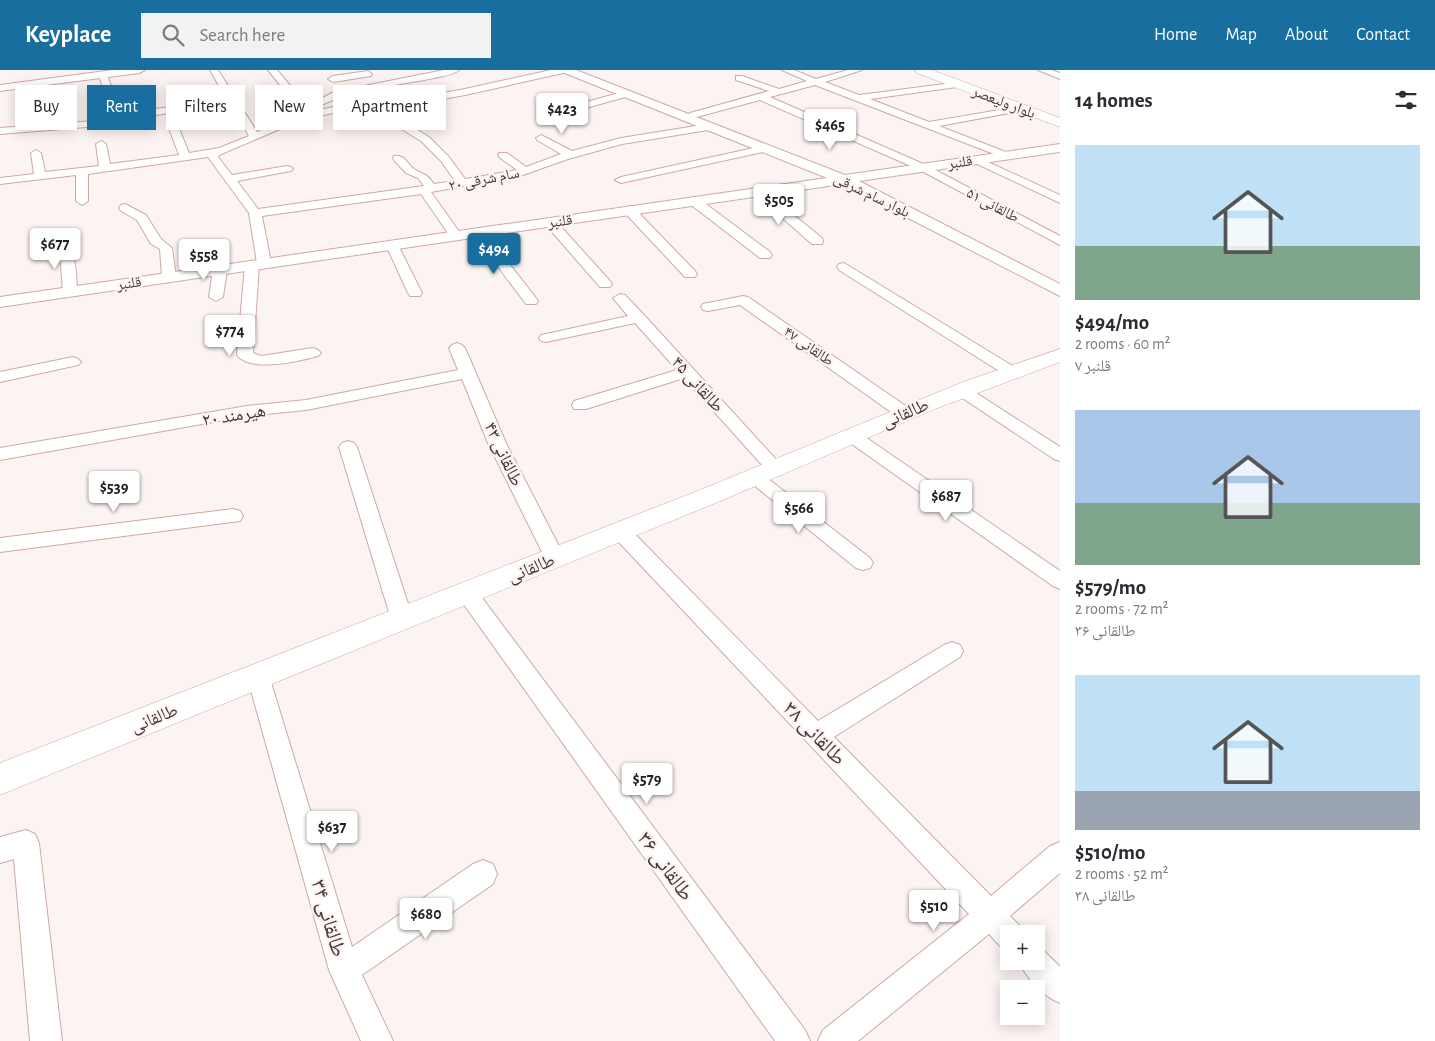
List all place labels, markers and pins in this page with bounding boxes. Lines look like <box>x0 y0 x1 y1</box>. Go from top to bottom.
pin: $423 <box>532 92 592 135</box>
pin: $465 <box>800 108 860 151</box>
pin: $505 <box>749 184 809 226</box>
pin: $677 <box>25 228 85 270</box>
pin: $494 <box>464 232 524 275</box>
pin: $558 <box>174 238 234 281</box>
pin: $774 <box>200 314 260 357</box>
pin: $539 <box>84 470 144 513</box>
pin: $687 <box>916 480 976 522</box>
pin: $566 <box>769 492 829 534</box>
pin: $579 <box>617 762 677 805</box>
pin: $637 <box>302 810 362 853</box>
pin: $510 <box>904 890 964 932</box>
pin: $680 <box>396 898 456 940</box>

